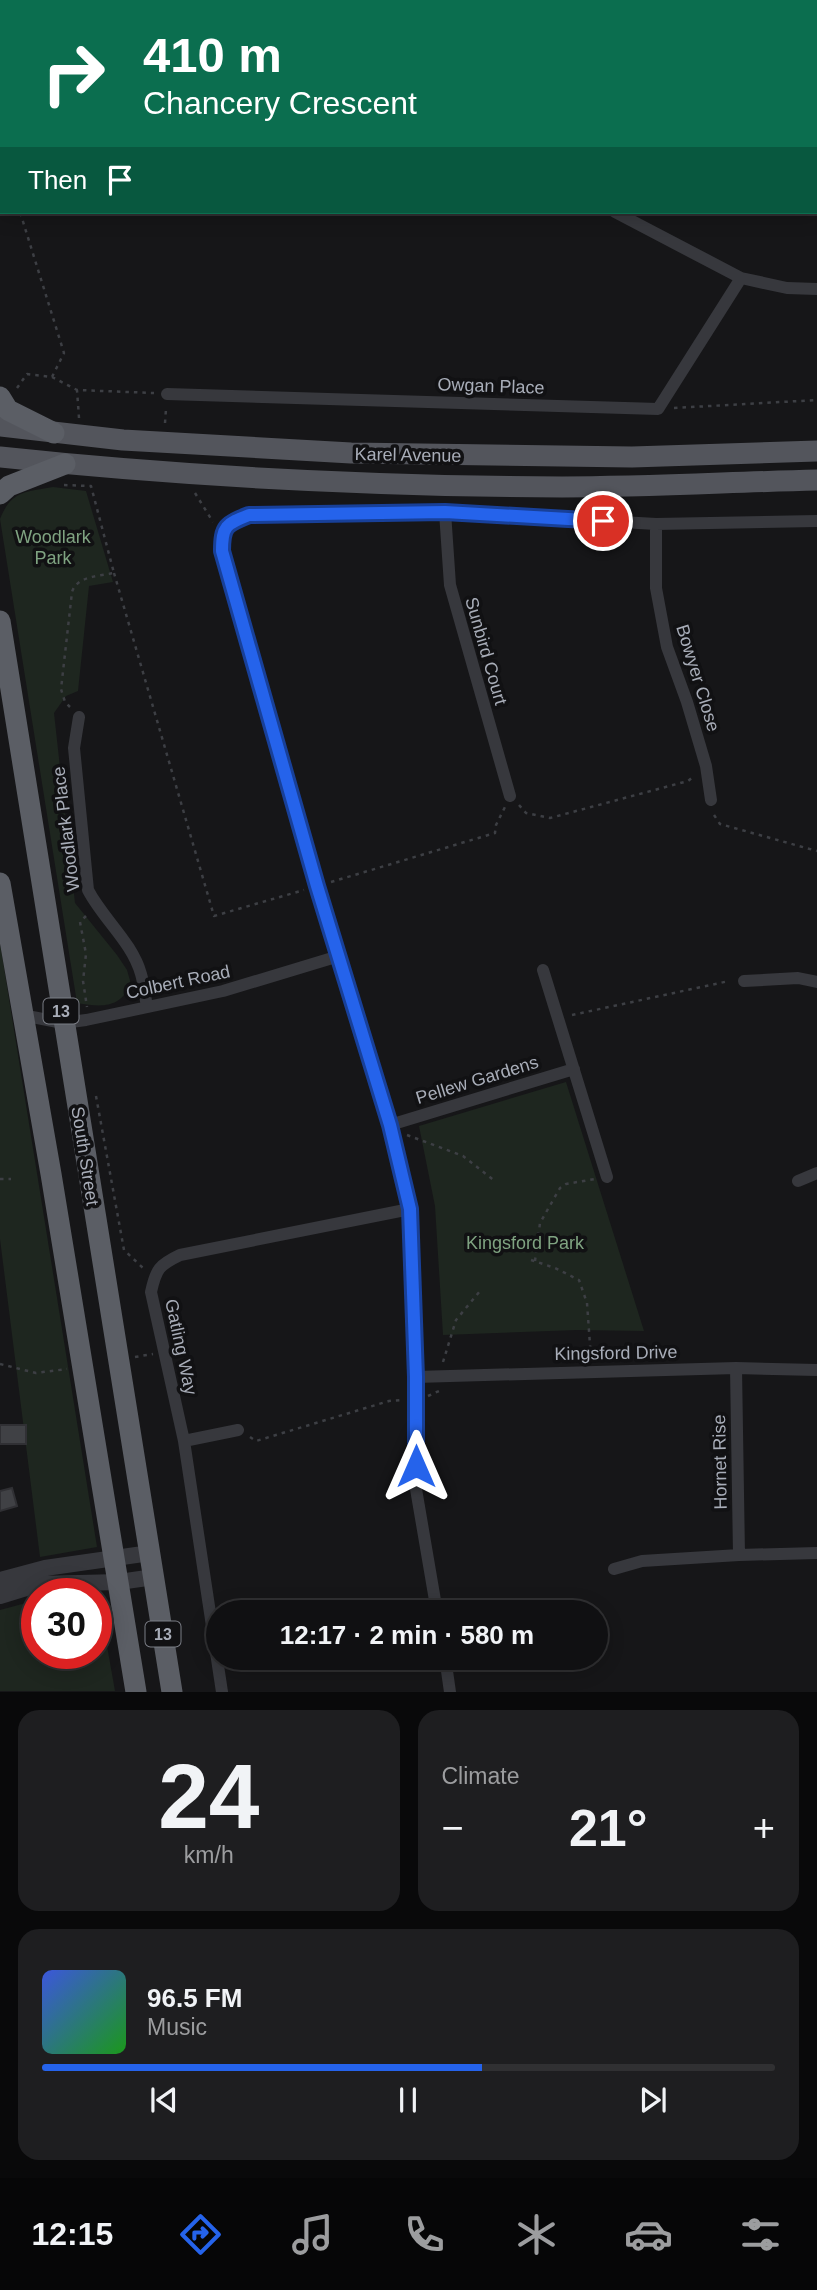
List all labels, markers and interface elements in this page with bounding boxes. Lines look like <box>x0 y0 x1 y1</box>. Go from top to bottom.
icon: right <box>28 28 119 119</box>
text: 410 m <box>143 28 282 82</box>
text: Chancery Crescent <box>143 85 417 121</box>
icon: arrive <box>101 161 139 199</box>
text: Then <box>28 165 87 195</box>
street label: Owgan Place <box>437 374 545 398</box>
street label: Karel Avenue <box>354 444 462 466</box>
pin <box>573 491 633 551</box>
icon: arrive <box>584 502 622 540</box>
park label: Woodlark Park <box>15 527 92 568</box>
street label: Sunbird Court <box>461 595 511 707</box>
street label: Bowyer Close <box>672 622 724 734</box>
street label: Woodlark Place <box>48 765 84 893</box>
street label: Colbert Road <box>124 961 232 1003</box>
road number: 13 <box>43 998 78 1023</box>
street label: Pellew Gardens <box>413 1052 541 1108</box>
street label: South Street <box>67 1105 103 1207</box>
park label: Kingsford Park <box>466 1233 585 1253</box>
street label: Gatling Way <box>161 1297 201 1397</box>
street label: Kingsford Drive <box>554 1342 678 1364</box>
street label: Hornet Rise <box>709 1414 731 1510</box>
position arrow <box>379 1429 453 1503</box>
speed limit sign: 30 <box>21 1578 112 1669</box>
text: 12:17 · 2 min · 580 m <box>280 1620 534 1650</box>
road number: 13 <box>146 1622 180 1646</box>
text: 24 <box>158 1746 259 1847</box>
text: Climate <box>442 1763 519 1789</box>
text: 21° <box>569 1799 648 1857</box>
text: − <box>442 1807 464 1849</box>
text: + <box>753 1807 775 1849</box>
text: km/h <box>184 1842 234 1868</box>
text: 96.5 FM <box>147 1983 242 2013</box>
text: Music <box>147 2014 207 2040</box>
icon: previous <box>145 2081 183 2119</box>
icon: pause <box>389 2081 427 2119</box>
icon: next <box>634 2081 672 2119</box>
icon: directions <box>176 2210 225 2259</box>
icon: music <box>288 2210 337 2259</box>
icon: phone <box>400 2210 449 2259</box>
icon: climate <box>512 2210 561 2259</box>
icon: car <box>624 2210 673 2259</box>
icon: filters <box>736 2210 785 2259</box>
text: 12:15 <box>32 2216 113 2252</box>

